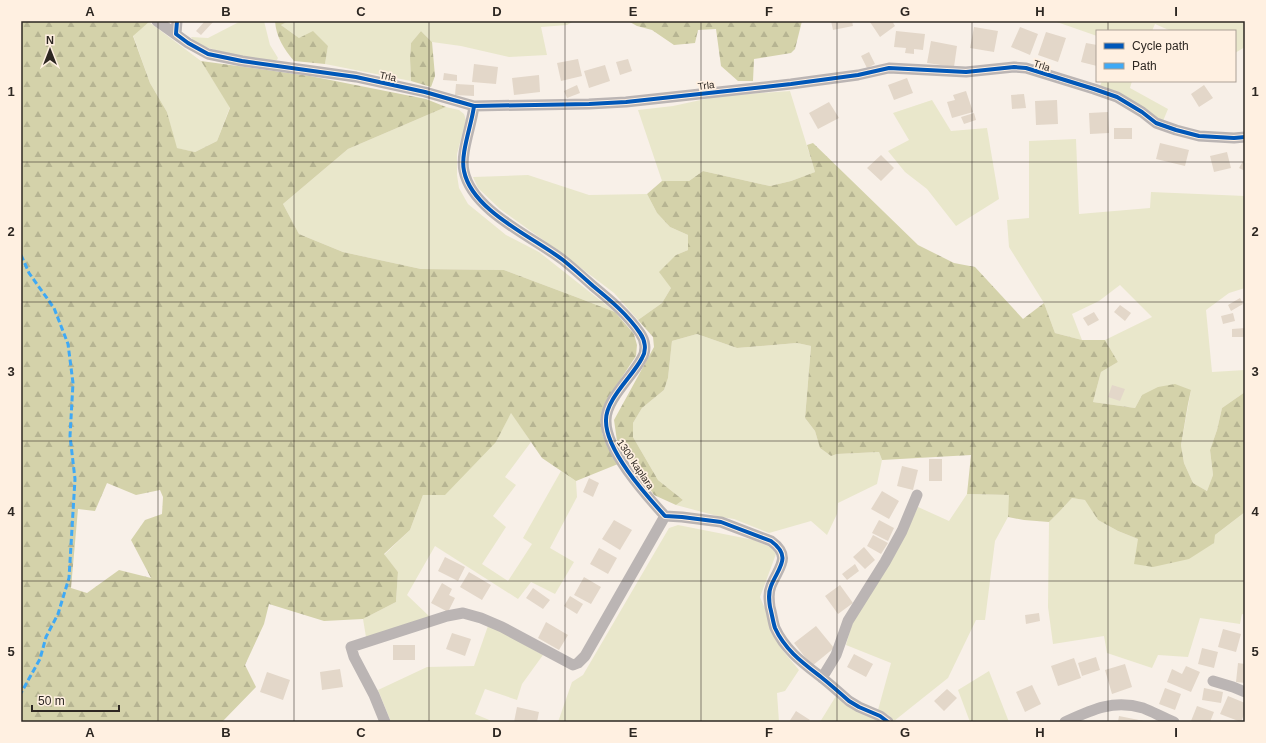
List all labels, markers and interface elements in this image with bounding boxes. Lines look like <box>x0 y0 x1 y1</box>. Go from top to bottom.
text: A <box>85 4 95 19</box>
text: B <box>221 4 231 19</box>
text: C <box>356 4 366 19</box>
text: D <box>492 4 502 19</box>
text: E <box>629 4 638 19</box>
text: F <box>765 4 773 19</box>
text: G <box>900 4 910 19</box>
text: H <box>1035 4 1045 19</box>
text: I <box>1174 4 1178 19</box>
north arrow <box>30 30 70 70</box>
legend <box>1096 30 1236 82</box>
text: N <box>46 34 54 46</box>
text: Cycle path <box>1132 39 1189 53</box>
street label: Trla <box>1032 58 1052 73</box>
text: Path <box>1132 59 1157 73</box>
street label: Trla <box>379 69 398 84</box>
street label: Trla <box>697 79 716 92</box>
text: 1 <box>7 84 15 99</box>
text: 1 <box>1251 84 1259 99</box>
text: 2 <box>7 224 15 239</box>
text: 2 <box>1251 224 1259 239</box>
text: 3 <box>7 364 15 379</box>
text: 3 <box>1251 364 1259 379</box>
street label: 1300 kaplara <box>615 437 657 492</box>
text: 4 <box>7 504 15 519</box>
text: 4 <box>1251 504 1259 519</box>
text: 5 <box>7 644 15 659</box>
text: 5 <box>1251 644 1259 659</box>
scale bar <box>32 687 119 713</box>
text: 50 m <box>38 694 65 708</box>
text: A <box>85 725 95 740</box>
text: B <box>221 725 231 740</box>
text: C <box>356 725 366 740</box>
text: D <box>492 725 502 740</box>
text: E <box>629 725 638 740</box>
text: F <box>765 725 773 740</box>
text: G <box>900 725 910 740</box>
text: H <box>1035 725 1045 740</box>
text: I <box>1174 725 1178 740</box>

